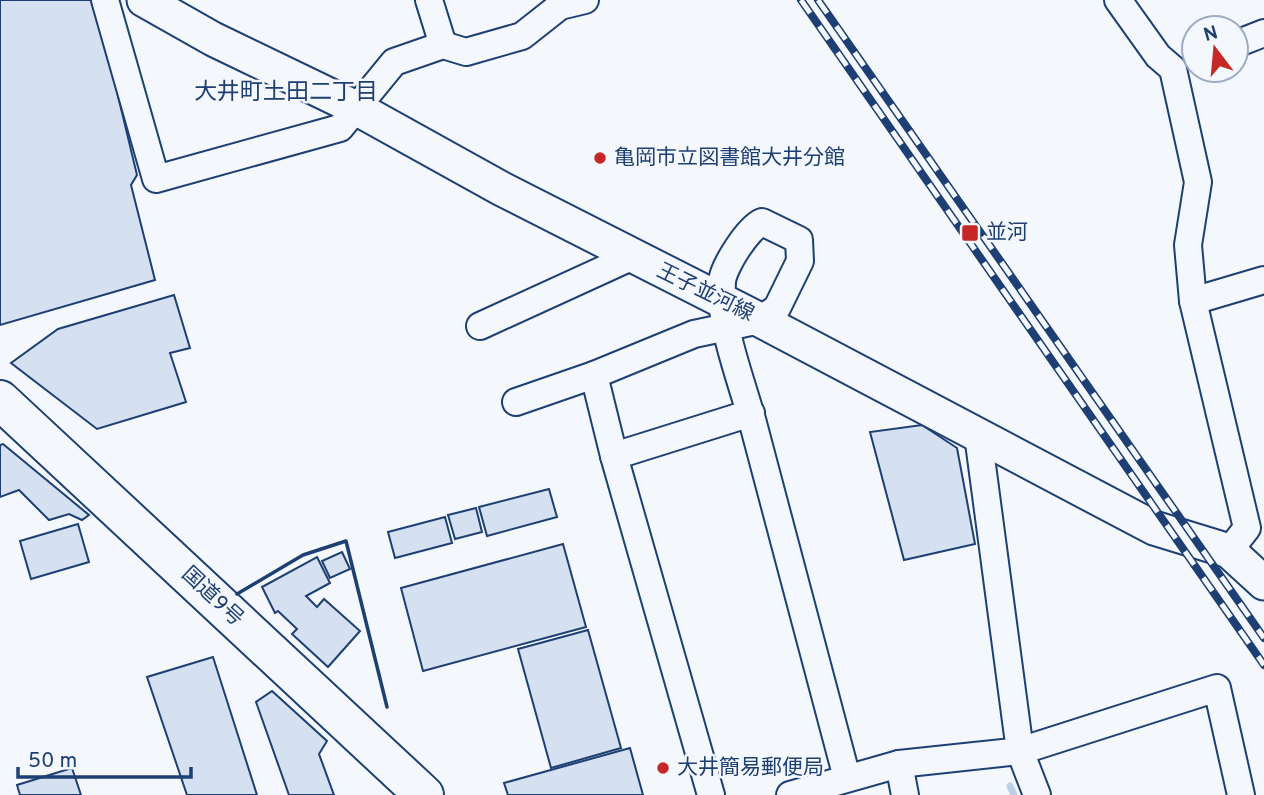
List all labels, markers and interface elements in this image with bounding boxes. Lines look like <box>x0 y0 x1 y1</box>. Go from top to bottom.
north arrow <box>1180 14 1250 84</box>
text: N <box>1201 21 1221 48</box>
district label: 大井町土田二丁目 <box>194 79 378 108</box>
place label: 亀岡市立図書館大井分館 <box>614 145 845 172</box>
marker: 亀岡市立図書館大井分館 <box>592 150 608 166</box>
place label: 並河 <box>986 220 1028 247</box>
marker: 並河 <box>960 223 980 243</box>
street label: 王子並河線 <box>652 258 758 328</box>
street label: 国道9号 <box>175 561 249 633</box>
scale bar <box>18 736 191 780</box>
text: 50 m <box>28 748 77 775</box>
place label: 大井簡易郵便局 <box>677 755 824 782</box>
marker: 大井簡易郵便局 <box>655 760 671 776</box>

